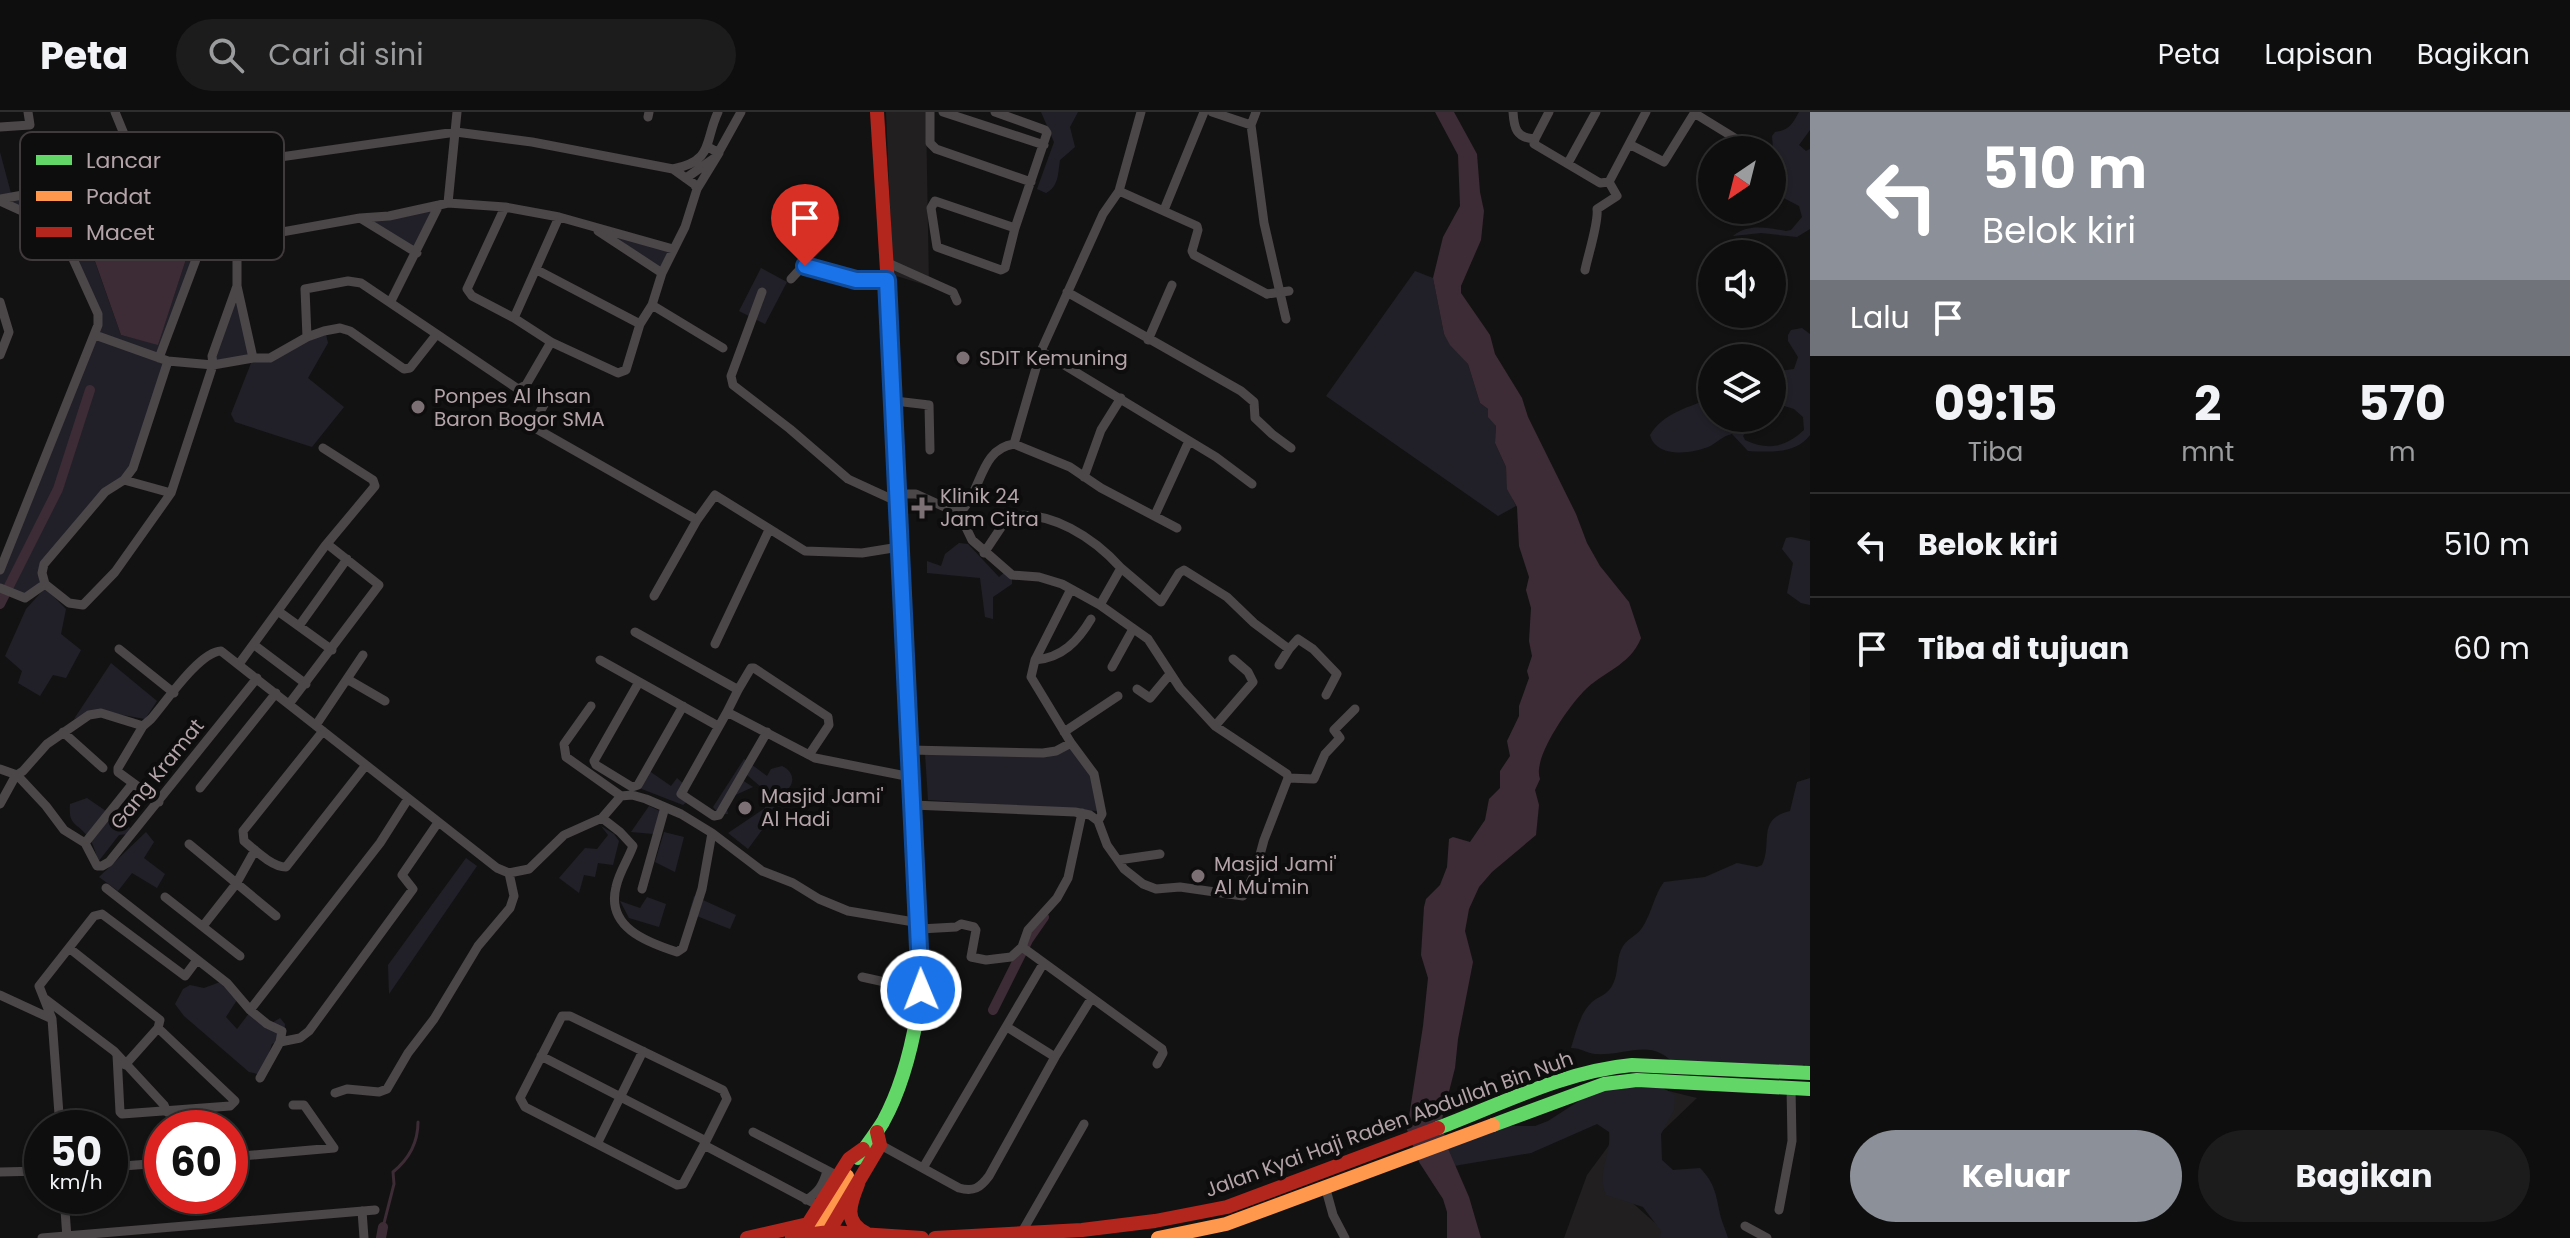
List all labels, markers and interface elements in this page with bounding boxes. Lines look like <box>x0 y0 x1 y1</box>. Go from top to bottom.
search box <box>176 19 736 91</box>
text: Peta <box>40 29 128 82</box>
icon: search <box>204 33 248 77</box>
text: Cari di sini <box>268 33 424 76</box>
text: Peta <box>2158 35 2221 74</box>
text: Lapisan <box>2265 35 2373 74</box>
text: Bagikan <box>2417 35 2530 74</box>
text: 510 m <box>1982 129 2147 208</box>
legend <box>20 132 284 260</box>
north arrow <box>1698 136 1786 224</box>
map controls <box>1698 136 1786 432</box>
icon: left <box>1850 144 1954 248</box>
text: Lancar <box>86 145 161 176</box>
text: Padat <box>86 181 151 212</box>
pin <box>771 184 839 266</box>
icon: arrive <box>783 196 827 240</box>
text: Belok kiri <box>1982 205 2136 256</box>
text: Macet <box>86 217 155 248</box>
button: sound <box>1698 240 1786 328</box>
text: Lalu <box>1850 296 1910 339</box>
icon: arrive <box>1926 296 1970 340</box>
place label: SDIT Kemuning <box>979 344 1128 372</box>
button: layers <box>1698 344 1786 432</box>
marker: SDIT Kemuning <box>954 349 972 367</box>
text: 09:15 <box>1934 370 2058 437</box>
text: 2 <box>2194 370 2221 437</box>
text: 570 <box>2358 370 2446 437</box>
place label: Ponpes Al Ihsan Baron Bogor SMA <box>434 382 605 433</box>
marker: Ponpes Al Ihsan Baron Bogor SMA <box>409 398 427 416</box>
text: Tiba <box>1968 434 2023 470</box>
text: mnt <box>2181 434 2234 470</box>
text: m <box>2389 434 2415 470</box>
place label: Klinik 24 Jam Citra <box>940 482 1039 533</box>
marker: Klinik 24 Jam Citra <box>911 497 933 519</box>
icon: left <box>1850 523 1894 567</box>
text: Belok kiri <box>1918 523 2058 566</box>
text: 510 m <box>2444 523 2530 566</box>
icon: arrive <box>1850 627 1894 671</box>
text: Tiba di tujuan <box>1918 627 2129 670</box>
text: 60 m <box>2453 627 2530 670</box>
street label: Gang Kramat <box>104 713 210 835</box>
place label: Masjid Jami' Al Hadi <box>761 782 884 833</box>
marker: Masjid Jami' Al Hadi <box>736 799 754 817</box>
place label: Masjid Jami' Al Mu'min <box>1214 850 1337 901</box>
marker: Masjid Jami' Al Mu'min <box>1189 867 1207 885</box>
position arrow <box>879 948 963 1032</box>
street label: Jalan Kyai Haji Raden Abdullah Bin Nuh <box>1201 1044 1577 1204</box>
speed limit sign: 60 <box>144 1110 248 1214</box>
text: 50 <box>50 1124 102 1180</box>
button: Keluar <box>1850 1130 2182 1222</box>
button: Bagikan <box>2198 1130 2530 1222</box>
text: km/h <box>49 1168 103 1196</box>

